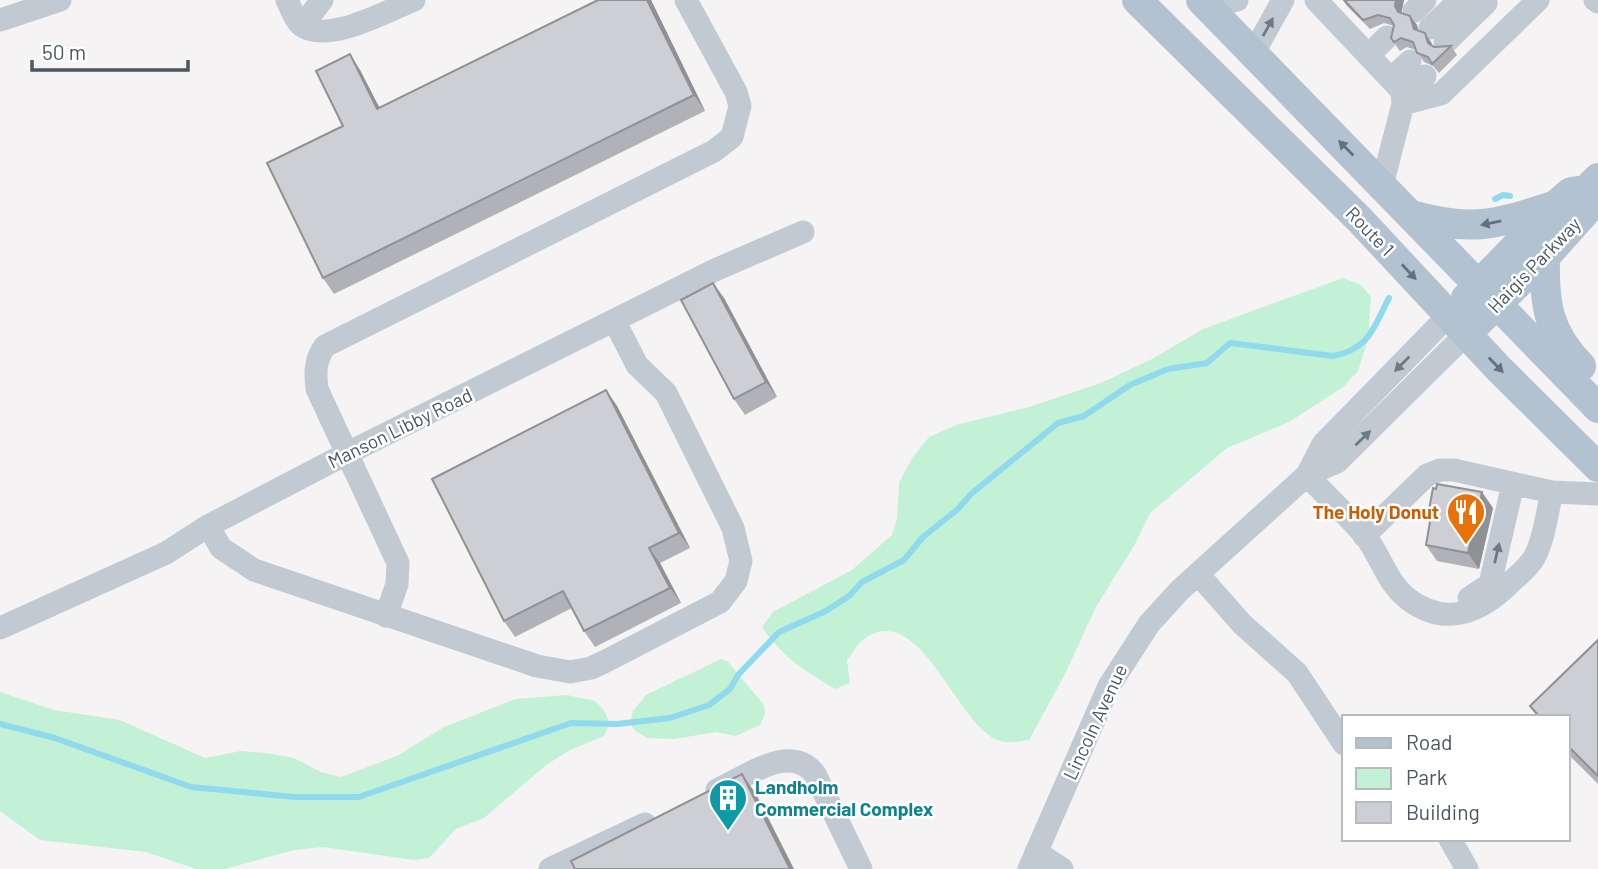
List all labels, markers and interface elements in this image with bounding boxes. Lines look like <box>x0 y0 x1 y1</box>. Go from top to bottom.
one-way arrow <box>1262 17 1274 37</box>
scale bar <box>32 28 187 72</box>
text: 50 m <box>42 39 86 64</box>
one-way arrow <box>1337 140 1354 157</box>
street label: Route 1 <box>1341 201 1399 260</box>
street label: Haigis Parkway <box>1482 212 1585 317</box>
one-way arrow <box>1480 218 1502 229</box>
one-way arrow <box>1400 263 1416 280</box>
one-way arrow <box>1394 356 1411 372</box>
one-way arrow <box>1487 356 1503 373</box>
street label: Manson Libby Road <box>324 383 476 472</box>
one-way arrow <box>1354 429 1371 446</box>
restaurant icon: The Holy Donut <box>1445 491 1487 546</box>
place label: The Holy Donut <box>1313 500 1439 523</box>
one-way arrow <box>1492 542 1503 564</box>
street label: Lincoln Avenue <box>1058 660 1131 783</box>
legend <box>1342 715 1570 841</box>
text: Road <box>1406 729 1452 754</box>
text: Park <box>1406 764 1447 789</box>
place label: Landholm Commercial Complex <box>755 775 933 820</box>
building icon: Landholm Commercial Complex <box>707 777 749 832</box>
text: Building <box>1406 799 1480 824</box>

